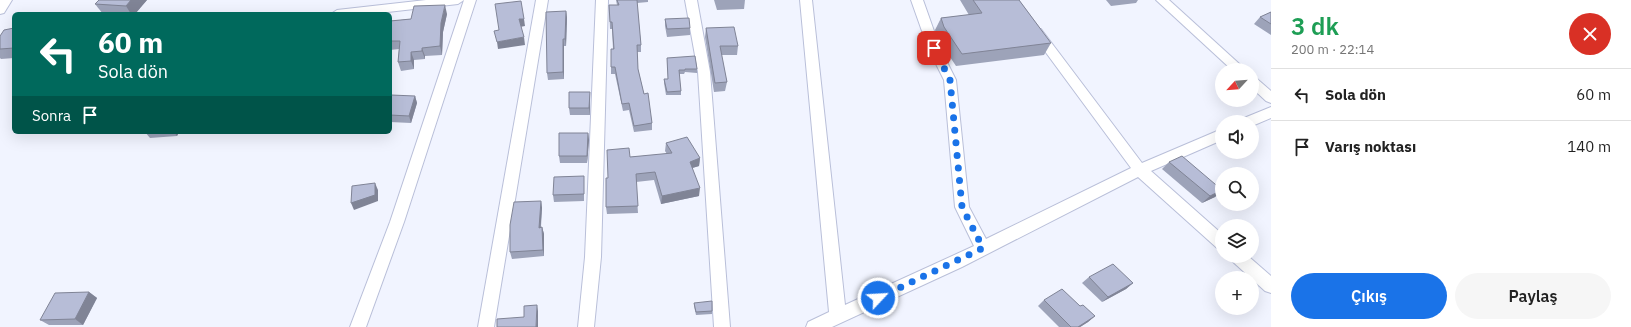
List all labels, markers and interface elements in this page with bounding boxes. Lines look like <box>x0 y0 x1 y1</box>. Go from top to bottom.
text: 3 dk <box>1291 10 1339 42</box>
button: close <box>1569 13 1611 55</box>
text: 60 m <box>98 24 163 61</box>
icon: left <box>32 28 84 80</box>
pin <box>917 31 951 65</box>
icon: arrive <box>923 37 945 59</box>
text: 200 m · 22:14 <box>1291 41 1374 58</box>
text: Sola dön <box>98 60 168 83</box>
north arrow <box>1215 63 1259 107</box>
map controls <box>1215 63 1259 315</box>
icon: left <box>1291 84 1313 106</box>
text: Sola dön <box>1325 85 1386 104</box>
text: 60 m <box>1576 85 1611 104</box>
icon: arrive <box>79 104 101 126</box>
text: Sonra <box>32 106 71 125</box>
button: sound <box>1215 115 1259 159</box>
icon: arrive <box>1291 136 1313 158</box>
text: Varış noktası <box>1325 137 1416 156</box>
text: 140 m <box>1567 137 1611 156</box>
button: search <box>1215 167 1259 211</box>
button: layers <box>1215 219 1259 263</box>
button: + <box>1215 271 1259 315</box>
button: Çıkış <box>1291 273 1447 319</box>
button: Paylaş <box>1455 273 1611 319</box>
position arrow <box>857 277 899 319</box>

